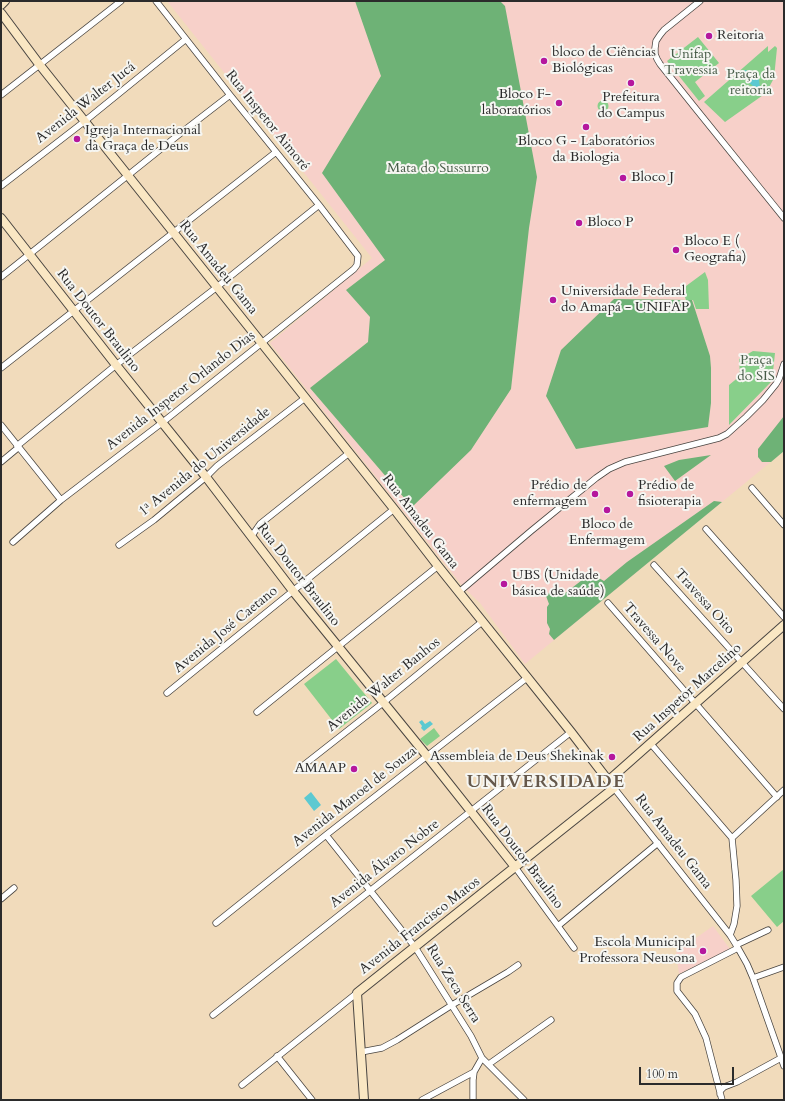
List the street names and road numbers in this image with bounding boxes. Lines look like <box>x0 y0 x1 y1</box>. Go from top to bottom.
street label: Avenida Walter Jucá <box>33 59 139 147</box>
street label: Rua Inspetor Aimoré <box>221 68 313 174</box>
street label: Rua Amadeu Gama <box>175 218 261 318</box>
street label: Rua Doutor Braulino <box>53 266 143 376</box>
street label: Avenida Inspetor Orlando Dias <box>103 328 259 454</box>
street label: 1ª Avenida do Universidade <box>136 404 274 520</box>
street label: Rua Amadeu Gama <box>378 471 462 573</box>
street label: Rua Doutor Braulino <box>253 520 343 630</box>
street label: Travessa Oito <box>670 566 738 638</box>
street label: Avenida José Caetano <box>171 583 281 677</box>
street label: Travessa Nove <box>619 600 689 676</box>
street label: Avenida Walter Banhos <box>324 634 444 736</box>
street label: Rua Inspetor Marcelino <box>631 640 745 746</box>
street label: Avenida Manoel de Souza <box>289 743 421 851</box>
street label: Rua Amadeu Gama <box>631 791 715 893</box>
street label: Rua Doutor Braulino <box>477 802 567 912</box>
street label: Avenida Álvaro Nobre <box>327 816 443 912</box>
street label: Avenida Francisco Matos <box>356 874 484 978</box>
street label: Rua Zeca Serra <box>422 942 484 1026</box>

